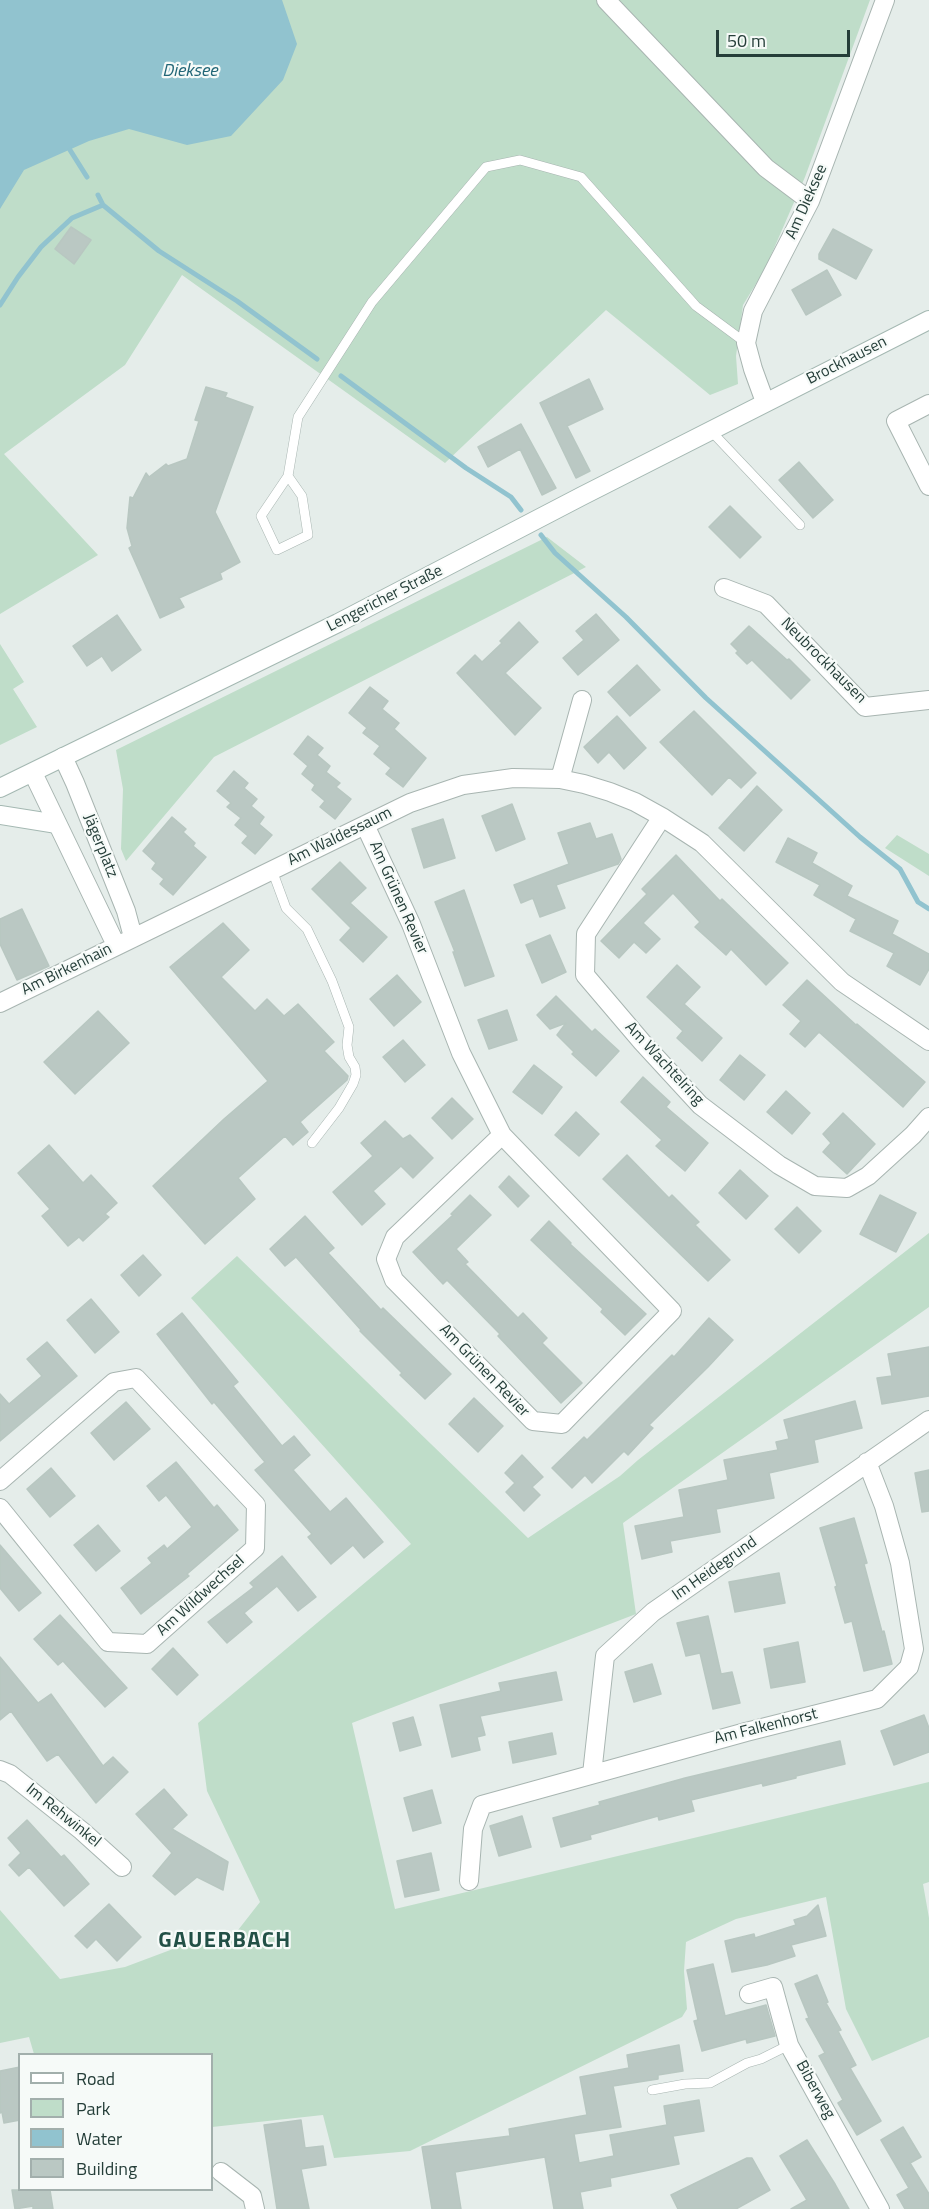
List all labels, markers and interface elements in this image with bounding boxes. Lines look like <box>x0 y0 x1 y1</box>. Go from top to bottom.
scale bar <box>719 18 852 56</box>
text: 50 m <box>727 27 766 54</box>
water label: Dieksee <box>162 61 218 83</box>
street label: Am Dieksee <box>782 162 832 242</box>
street label: Brockhausen <box>804 333 890 389</box>
street label: Lengericher Straße <box>324 562 446 636</box>
street label: Neubrockhausen <box>776 614 870 708</box>
street label: Am Waldessaum <box>285 804 395 870</box>
street label: Jägerplatz <box>78 811 122 881</box>
street label: Am Grünen Revier <box>365 839 431 957</box>
street label: Am Birkenhain <box>19 940 115 1000</box>
street label: Am Wachtelring <box>620 1018 708 1110</box>
street label: Am Grünen Revier <box>435 1321 533 1421</box>
street label: Im Heidegrund <box>669 1533 761 1605</box>
street label: Am Wildwechsel <box>153 1552 249 1640</box>
street label: Am Falkenhorst <box>712 1705 820 1749</box>
street label: Im Rehwinkel <box>22 1780 104 1852</box>
district label: GAUERBACH <box>158 1929 292 1955</box>
legend <box>18 2053 213 2191</box>
street label: Biberweg <box>791 2057 839 2123</box>
text: Road <box>76 2065 115 2092</box>
text: Park <box>76 2095 110 2122</box>
text: Water <box>76 2125 122 2152</box>
text: Building <box>76 2155 137 2182</box>

